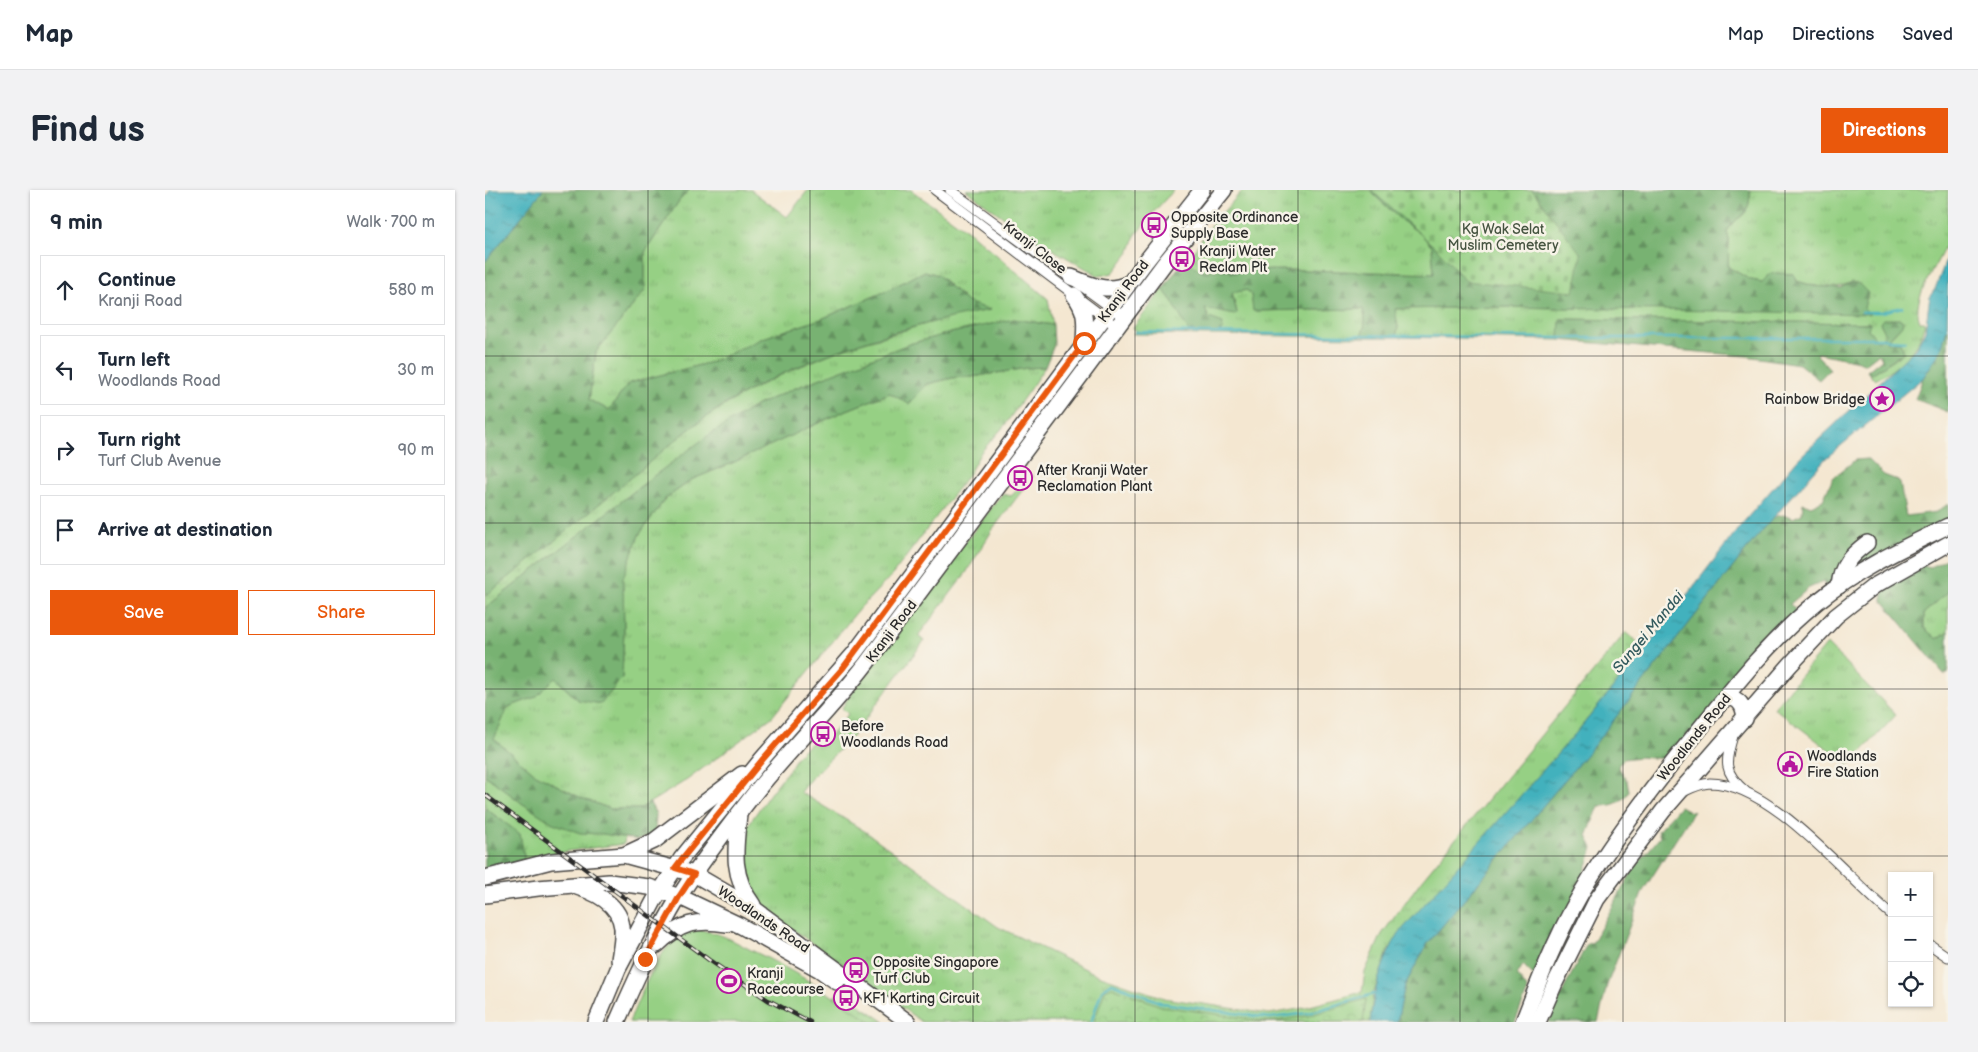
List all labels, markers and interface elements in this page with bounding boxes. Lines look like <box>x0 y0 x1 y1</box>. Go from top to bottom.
text: Map <box>25 20 73 49</box>
text: Map <box>1728 24 1764 45</box>
text: Directions <box>1792 24 1874 45</box>
text: Saved <box>1902 24 1953 45</box>
button: Directions <box>1821 108 1948 153</box>
text: Find us <box>30 109 145 152</box>
place label: Opposite Ordinance Supply Base <box>1171 209 1298 242</box>
text: 9 min <box>50 210 103 235</box>
bus stop icon: Opposite Ordinance Supply Base <box>1141 212 1167 238</box>
text: Walk · 700 m <box>347 213 435 232</box>
street label: Kranji Close <box>999 217 1070 278</box>
park label: Kg Wak Selat Muslim Cemetery <box>1448 221 1559 254</box>
place label: Kranji Water Reclam Plt <box>1199 243 1277 276</box>
bus stop icon: Kranji Water Reclam Plt <box>1169 246 1195 272</box>
street label: Kranji Road <box>1094 257 1152 326</box>
text: Continue <box>98 269 176 292</box>
icon: ahead <box>51 276 79 304</box>
text: 580 m <box>389 281 434 300</box>
text: Kranji Road <box>98 292 182 311</box>
route start <box>1073 332 1096 355</box>
text: Turn left <box>98 349 170 372</box>
icon: left <box>51 356 79 384</box>
text: 30 m <box>397 361 434 380</box>
text: Woodlands Road <box>98 372 221 391</box>
place icon: Rainbow Bridge <box>1869 386 1895 412</box>
place label: Rainbow Bridge <box>1765 391 1865 408</box>
text: Turn right <box>98 429 181 452</box>
icon: right <box>51 436 79 464</box>
text: 90 m <box>398 441 434 460</box>
text: Turf Club Avenue <box>98 452 221 471</box>
place label: After Kranji Water Reclamation Plant <box>1037 462 1153 495</box>
bus stop icon: After Kranji Water Reclamation Plant <box>1007 465 1033 491</box>
icon: arrive <box>51 516 79 544</box>
text: Arrive at destination <box>98 519 273 542</box>
water label: Sungei Mandai <box>1609 587 1689 677</box>
button: Save <box>50 590 238 635</box>
button: Share <box>248 590 435 635</box>
street label: Kranji Road <box>862 597 920 666</box>
street label: Woodlands Road <box>1654 690 1735 784</box>
place label: Before Woodlands Road <box>841 718 948 751</box>
bus stop icon: Before Woodlands Road <box>810 721 836 747</box>
place label: Woodlands Fire Station <box>1807 748 1879 781</box>
public building icon: Woodlands Fire Station <box>1777 751 1803 777</box>
map controls <box>1888 872 1933 1007</box>
button: + <box>1888 872 1933 917</box>
street label: Woodlands Road <box>714 882 813 956</box>
button: − <box>1888 917 1933 962</box>
route end <box>634 948 657 971</box>
place label: Opposite Singapore Turf Club <box>873 954 999 987</box>
bus stop icon: Opposite Singapore Turf Club <box>843 957 869 983</box>
button: locate <box>1888 962 1933 1007</box>
place label: Kranji Racecourse <box>747 965 824 998</box>
sports icon: Kranji Racecourse <box>716 968 742 994</box>
bus stop icon: KF1 Karting Circuit <box>833 985 859 1011</box>
place label: KF1 Karting Circuit <box>863 990 980 1007</box>

